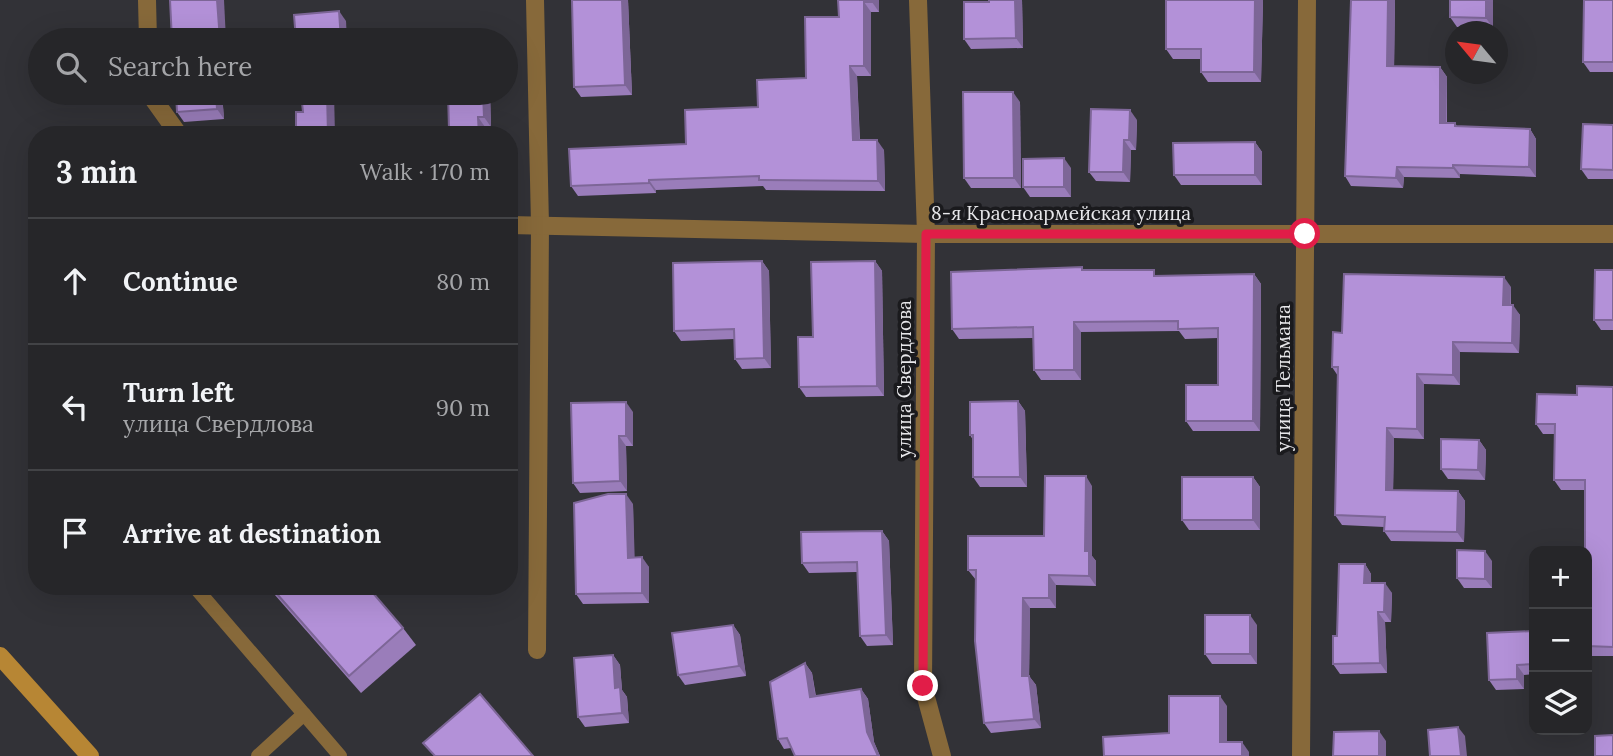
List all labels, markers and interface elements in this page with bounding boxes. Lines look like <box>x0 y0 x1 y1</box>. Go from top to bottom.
north arrow <box>1445 21 1508 84</box>
search box <box>28 28 518 105</box>
icon: search <box>52 48 90 86</box>
text: Search here <box>108 50 252 83</box>
text: 3 min <box>56 153 137 191</box>
text: Walk · 170 m <box>360 157 490 186</box>
street label: 8-я Красноармейская улица <box>931 201 1191 225</box>
route start <box>1289 218 1320 249</box>
icon: ahead <box>56 262 94 300</box>
text: Continue <box>123 265 238 298</box>
text: 80 m <box>436 267 490 296</box>
street label: улица Свердлова <box>892 300 916 458</box>
street label: улица Тельмана <box>1271 304 1295 452</box>
text: Turn left <box>123 376 234 409</box>
icon: left <box>56 388 94 426</box>
text: 90 m <box>436 393 490 422</box>
text: улица Свердлова <box>123 409 314 438</box>
icon: arrive <box>56 514 94 552</box>
text: Arrive at destination <box>123 517 381 550</box>
map controls <box>1529 546 1592 735</box>
button: + <box>1529 546 1592 609</box>
button: − <box>1529 609 1592 672</box>
route end <box>907 670 938 701</box>
button: layers <box>1529 672 1592 735</box>

